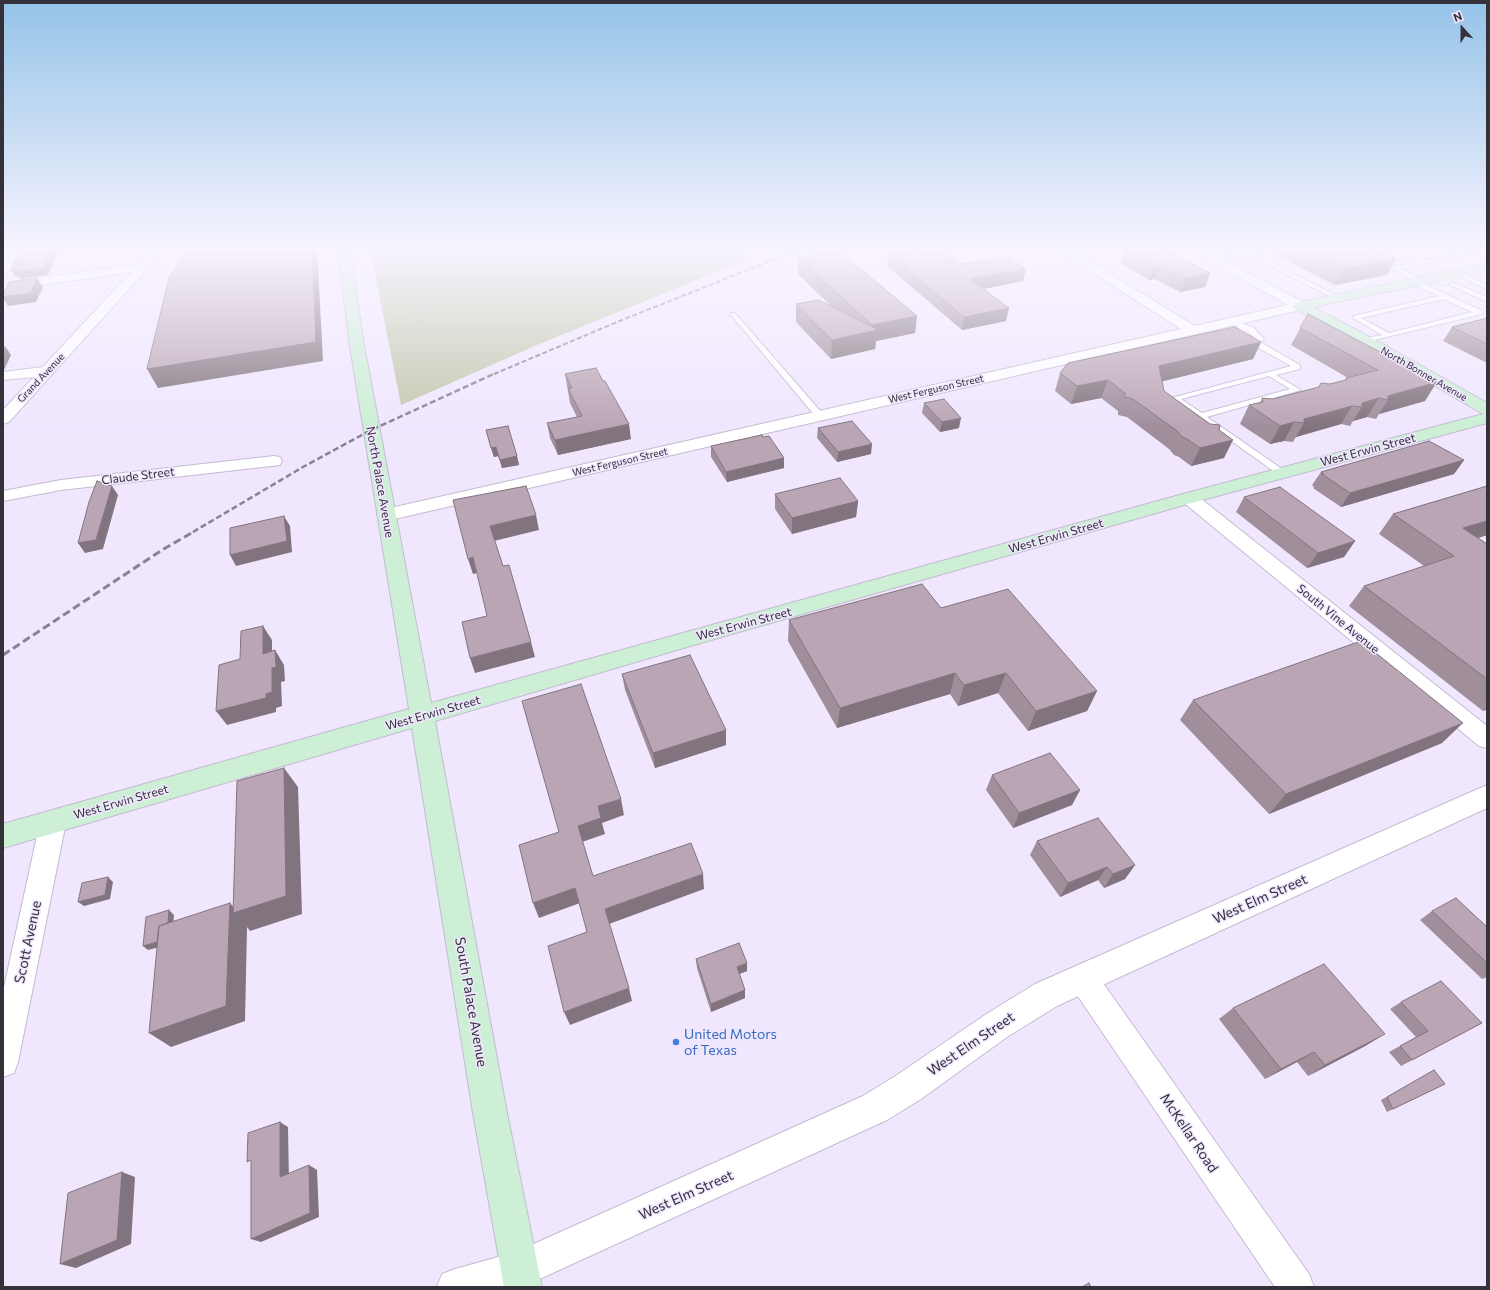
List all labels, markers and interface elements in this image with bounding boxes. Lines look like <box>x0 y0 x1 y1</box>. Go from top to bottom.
north arrow <box>1442 8 1482 48</box>
text: N <box>1451 9 1464 24</box>
street label: North Bonner Avenue <box>1379 344 1469 404</box>
street label: Grand Avenue <box>15 351 67 405</box>
street label: West Ferguson Street <box>887 372 985 406</box>
street label: North Palace Avenue <box>363 425 397 539</box>
street label: West Erwin Street <box>1319 430 1417 470</box>
street label: West Ferguson Street <box>571 445 669 479</box>
street label: Claude Street <box>101 464 175 488</box>
street label: West Erwin Street <box>1007 516 1105 556</box>
street label: South Vine Avenue <box>1294 581 1382 657</box>
street label: West Erwin Street <box>695 604 793 644</box>
street label: West Erwin Street <box>384 693 482 733</box>
street label: West Erwin Street <box>72 782 170 822</box>
street label: West Elm Street <box>1210 871 1310 927</box>
street label: Scott Avenue <box>11 899 45 985</box>
street label: South Palace Avenue <box>451 936 491 1068</box>
street label: West Elm Street <box>924 1009 1018 1079</box>
place label: United Motors of Texas <box>684 1026 777 1058</box>
marker: United Motors of Texas <box>671 1037 681 1047</box>
street label: McKellar Road <box>1156 1090 1222 1176</box>
street label: West Elm Street <box>636 1167 736 1223</box>

